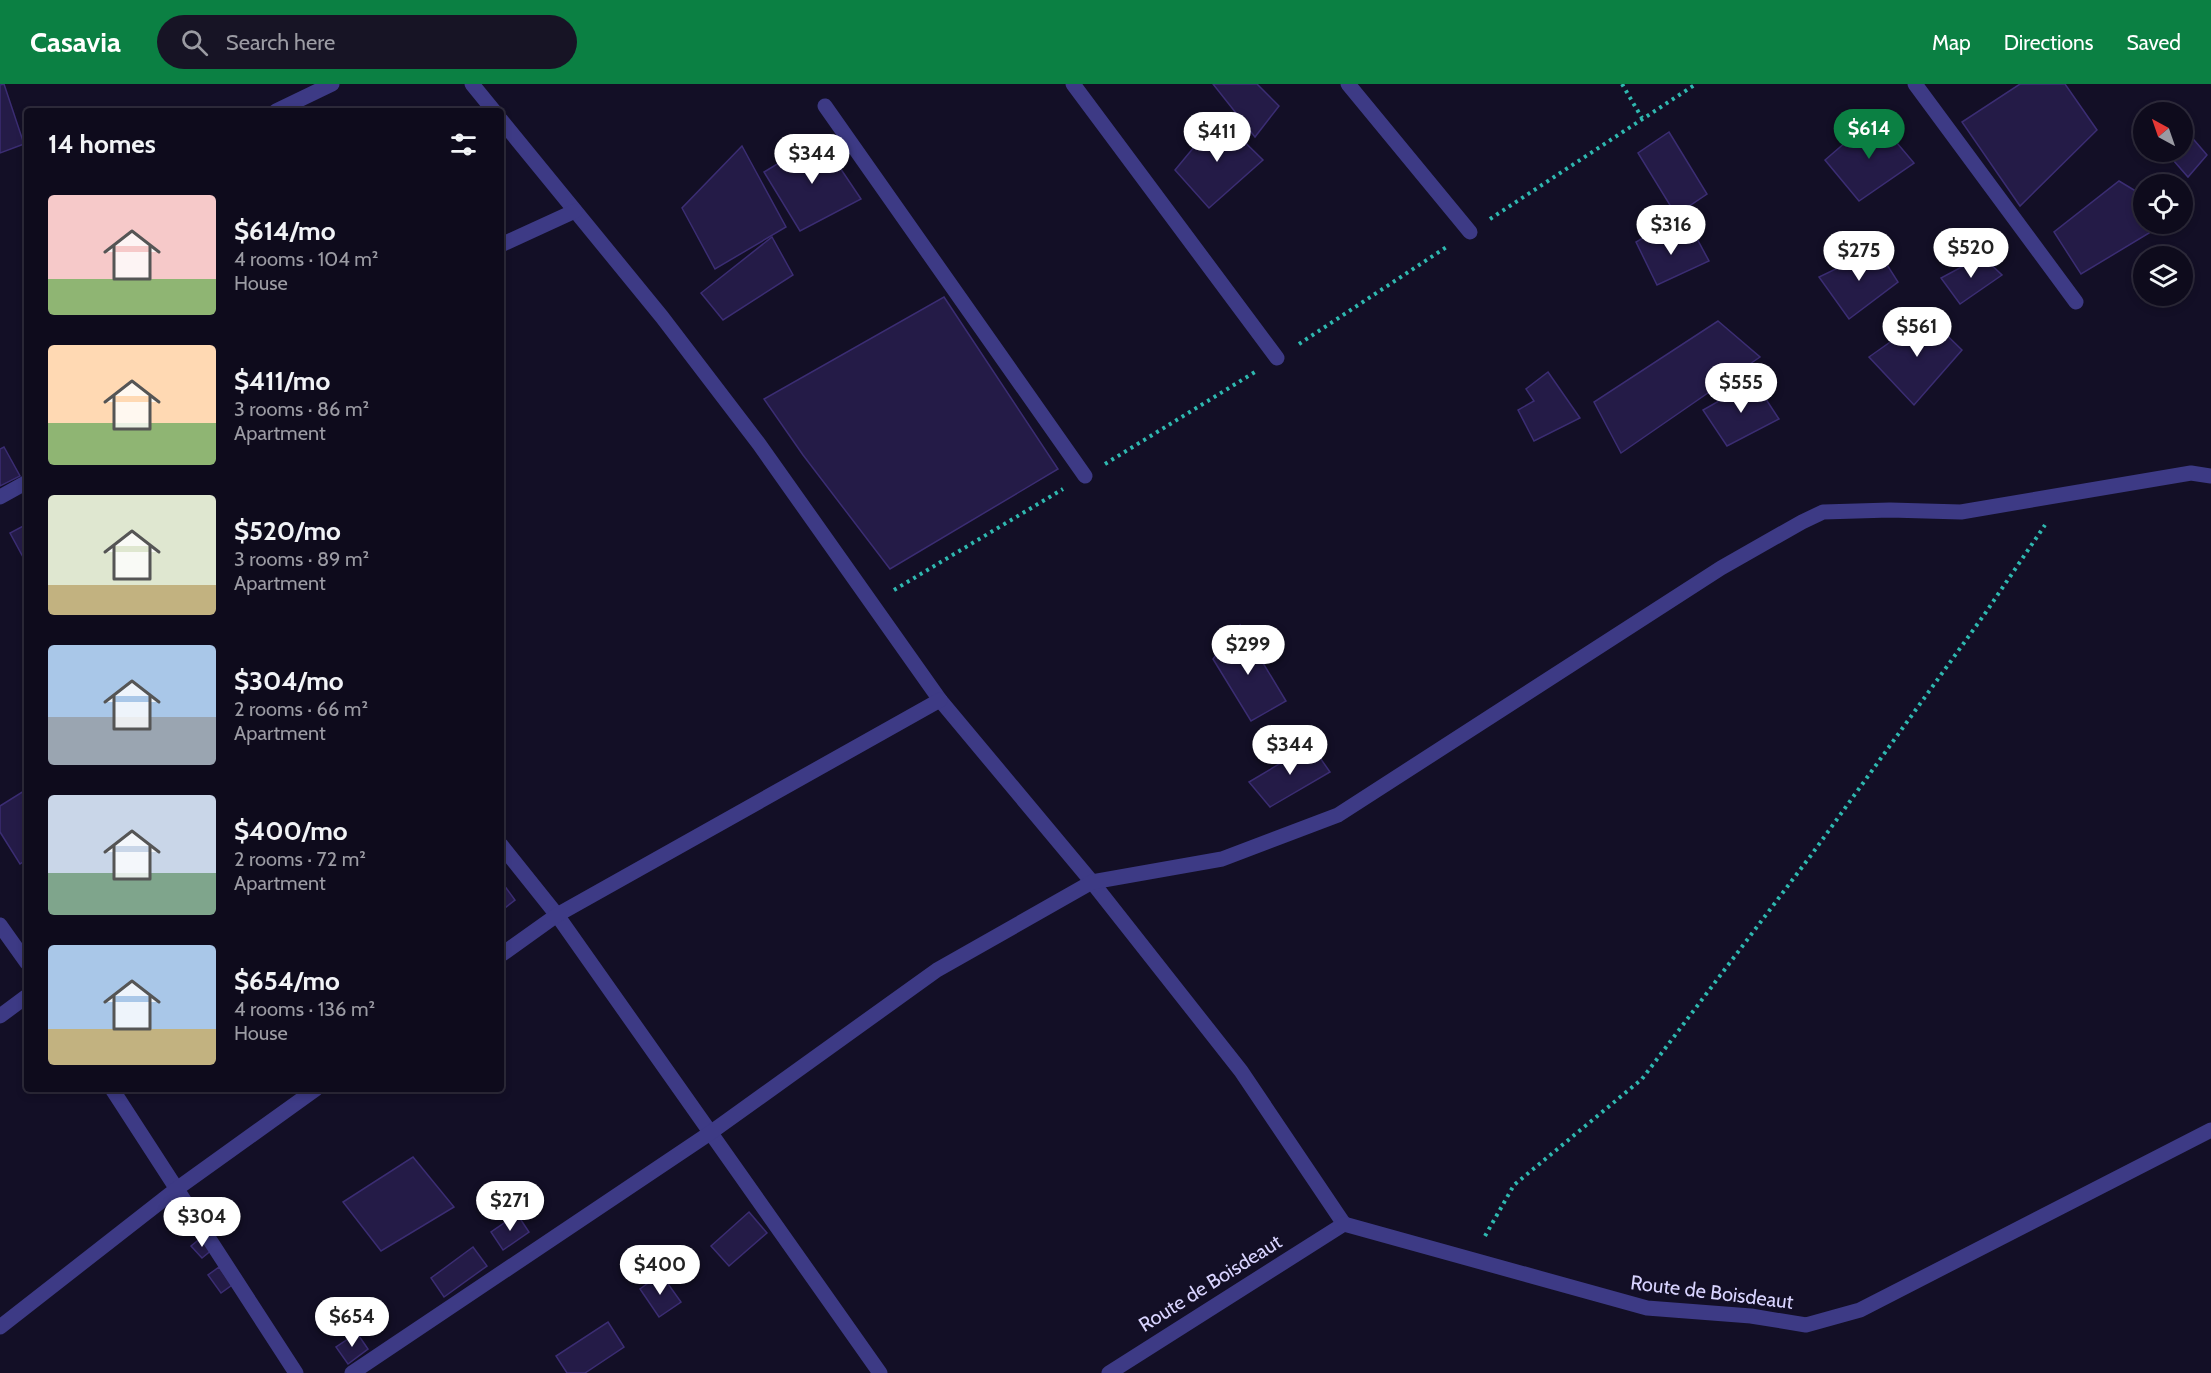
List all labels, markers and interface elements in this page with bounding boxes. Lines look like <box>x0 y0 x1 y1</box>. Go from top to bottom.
search box <box>157 15 577 69</box>
text: Casavia <box>30 25 121 59</box>
icon: search <box>178 26 211 59</box>
text: Search here <box>226 29 335 56</box>
text: Map <box>1932 30 1971 55</box>
text: Directions <box>2004 30 2093 55</box>
text: Saved <box>2126 30 2181 55</box>
north arrow <box>2133 102 2193 162</box>
map controls <box>2133 102 2193 306</box>
pin: $614 <box>1833 109 1905 160</box>
pin: $411 <box>1181 112 1253 163</box>
text: $614 <box>1848 116 1890 140</box>
text: $411 <box>1198 119 1236 143</box>
text: 14 homes <box>48 128 156 160</box>
icon: filters <box>447 128 480 161</box>
pin: $344 <box>776 134 848 185</box>
text: $344 <box>788 141 836 165</box>
button: locate <box>2133 174 2193 234</box>
pin: $316 <box>1635 205 1707 256</box>
text: $316 <box>1651 212 1692 236</box>
text: $614/mo <box>234 215 336 247</box>
icon: home <box>96 219 168 291</box>
pin: $520 <box>1935 228 2007 279</box>
pin: $275 <box>1823 231 1895 282</box>
text: $520 <box>1947 235 1995 259</box>
text: $275 <box>1837 238 1881 262</box>
button: layers <box>2133 246 2193 306</box>
text: 4 rooms · 104 m² <box>234 247 378 271</box>
text: House <box>234 271 288 295</box>
pin: $561 <box>1881 307 1953 358</box>
text: $561 <box>1897 314 1937 338</box>
pin: $555 <box>1705 363 1777 414</box>
text: $411/mo <box>234 365 330 397</box>
icon: home <box>96 369 168 441</box>
text: $555 <box>1719 370 1763 394</box>
text: 3 rooms · 86 m² <box>234 397 369 421</box>
text: Apartment <box>234 421 326 445</box>
text: $520/mo <box>234 515 341 547</box>
icon: home <box>96 519 168 591</box>
text: 3 rooms · 89 m² <box>234 547 369 571</box>
text: Apartment <box>234 571 326 595</box>
pin: $299 <box>1212 625 1284 676</box>
text: $299 <box>1226 632 1270 656</box>
text: $304/mo <box>234 665 344 697</box>
icon: home <box>96 669 168 741</box>
text: 2 rooms · 66 m² <box>234 697 368 721</box>
text: Apartment <box>234 721 326 745</box>
pin: $344 <box>1254 725 1326 776</box>
text: $344 <box>1266 732 1314 756</box>
text: $400/mo <box>234 815 348 847</box>
icon: home <box>96 819 168 891</box>
text: 2 rooms · 72 m² <box>234 847 366 871</box>
text: Apartment <box>234 871 326 895</box>
text: $654/mo <box>234 965 340 997</box>
icon: home <box>96 969 168 1041</box>
text: 4 rooms · 136 m² <box>234 997 375 1021</box>
text: House <box>234 1021 288 1045</box>
pin: $271 <box>474 1181 546 1232</box>
text: $271 <box>490 1188 530 1212</box>
pin: $304 <box>166 1197 238 1248</box>
text: $304 <box>178 1204 226 1228</box>
street label: Route de Boisdeaut <box>1134 1229 1286 1337</box>
pin: $400 <box>624 1245 696 1296</box>
text: $400 <box>634 1252 686 1276</box>
street label: Route de Boisdeaut <box>1629 1270 1795 1314</box>
pin: $654 <box>316 1297 388 1348</box>
text: $654 <box>329 1304 375 1328</box>

